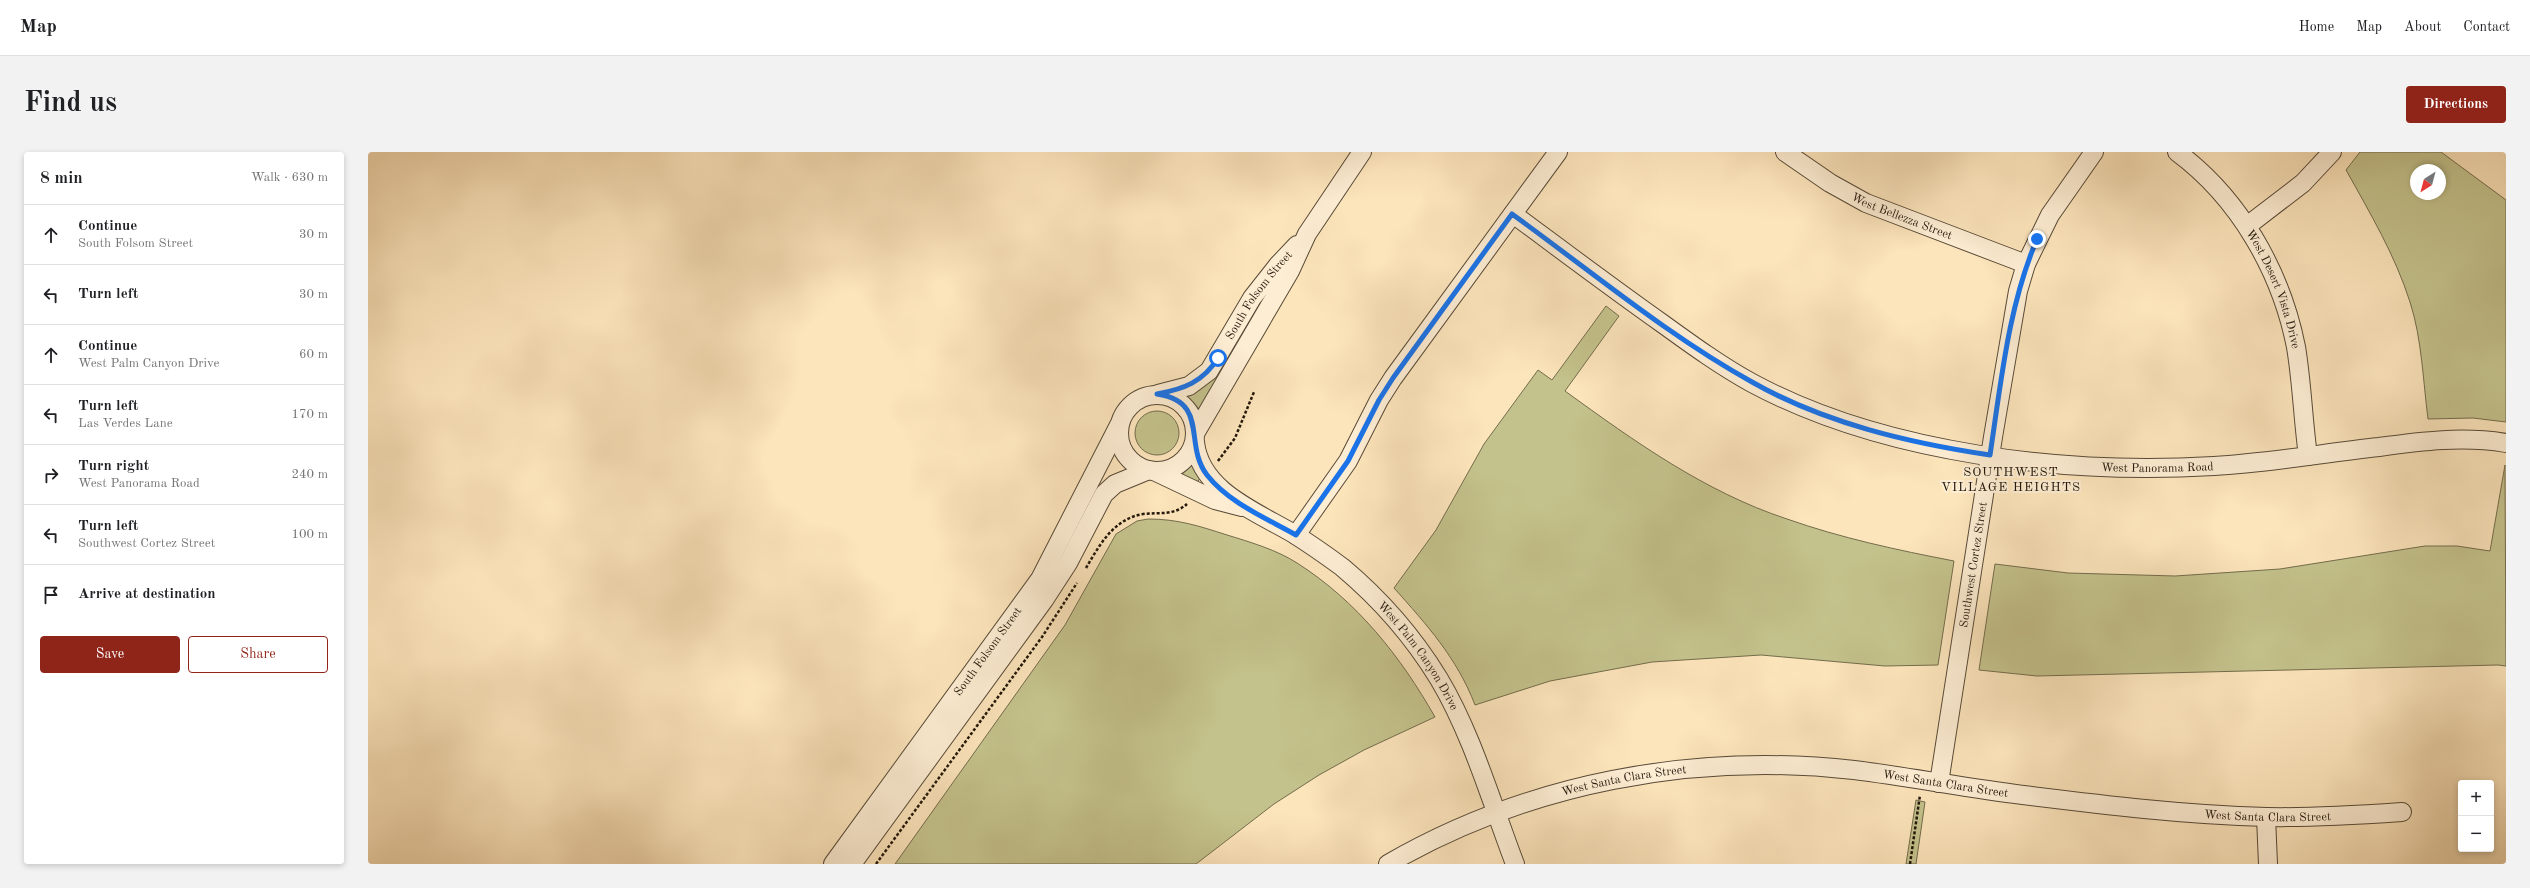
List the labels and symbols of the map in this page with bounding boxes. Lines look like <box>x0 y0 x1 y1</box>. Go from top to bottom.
north arrow <box>2410 164 2446 200</box>
street label: West Bellezza Street <box>1849 191 1954 242</box>
street label: West Desert Vista Drive <box>2243 228 2301 350</box>
route end <box>2028 230 2046 248</box>
street label: South Folsom Street <box>1224 249 1295 342</box>
route start <box>1209 349 1227 367</box>
street label: West Panorama Road <box>2101 461 2214 475</box>
district label: SOUTHWEST VILLAGE HEIGHTS <box>1941 466 2081 494</box>
street label: Southwest Cortez Street <box>1958 501 1990 628</box>
street label: West Palm Canyon Drive <box>1375 600 1460 713</box>
street label: South Folsom Street <box>952 605 1024 698</box>
street label: West Santa Clara Street <box>1560 764 1687 799</box>
street label: West Santa Clara Street <box>1882 769 2009 800</box>
street label: West Santa Clara Street <box>2204 809 2331 824</box>

